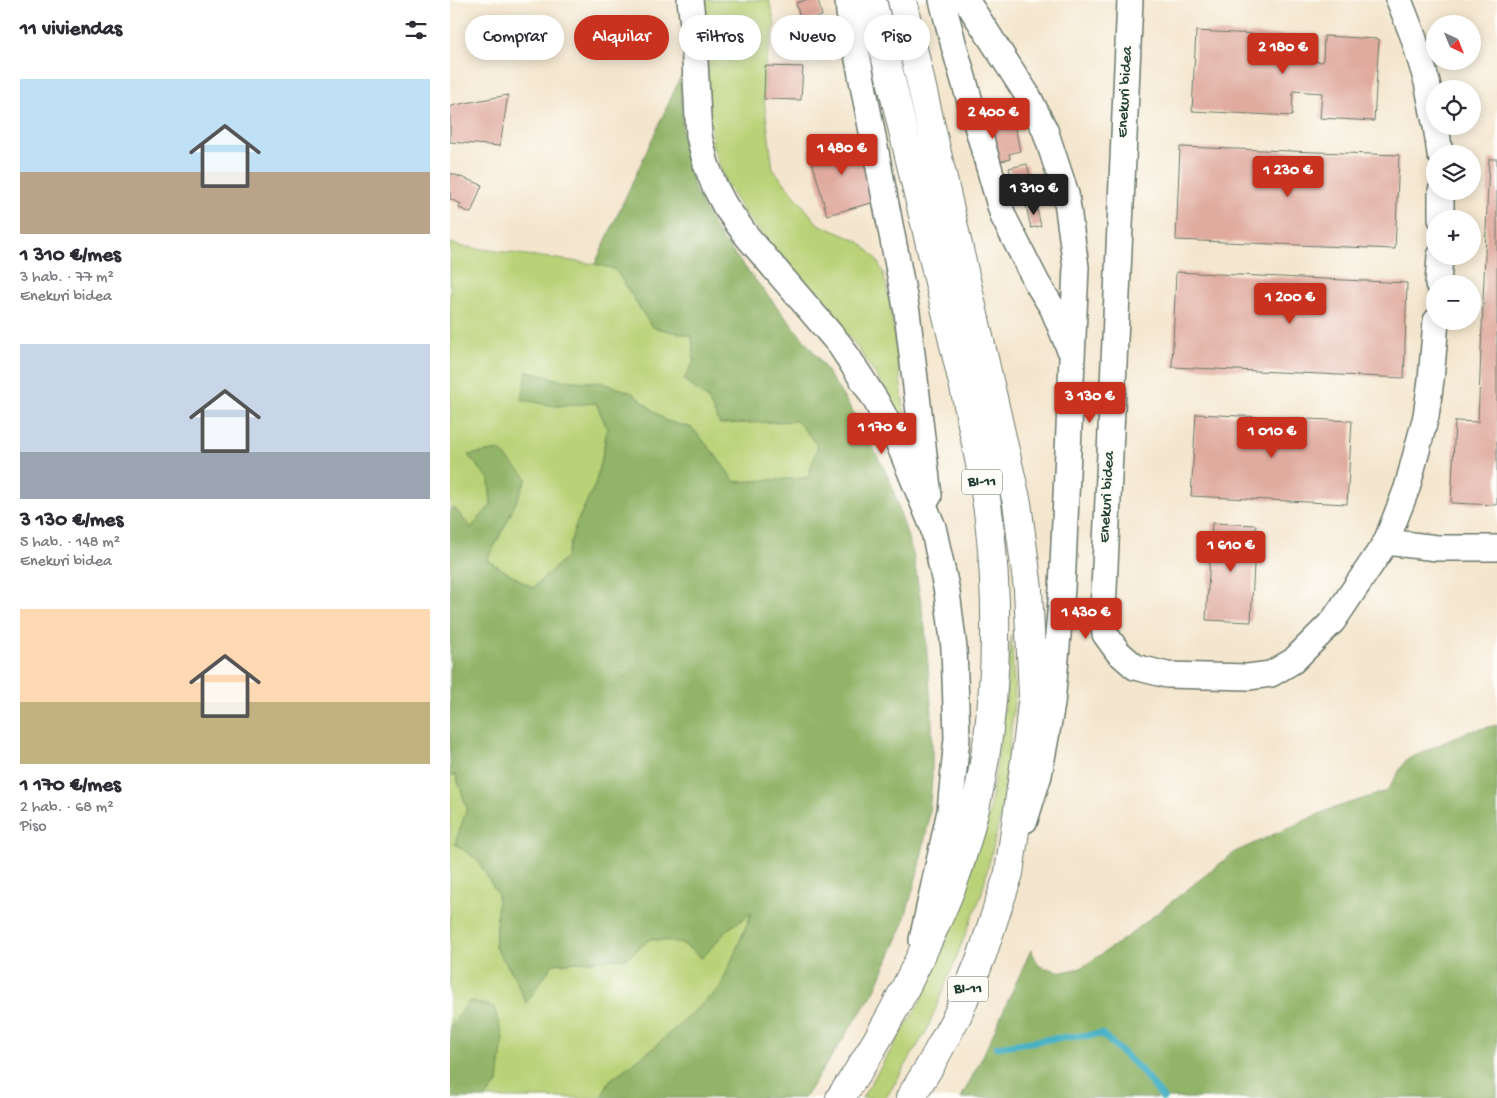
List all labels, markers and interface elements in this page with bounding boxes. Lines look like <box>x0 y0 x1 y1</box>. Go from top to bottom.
chip: Comprar <box>465 15 564 60</box>
chip: Alquilar <box>574 15 669 60</box>
chip: Filtros <box>679 15 761 60</box>
chip: Nuevo <box>771 15 854 60</box>
chip: Piso <box>864 15 930 60</box>
north arrow <box>1426 15 1481 70</box>
map controls <box>1426 15 1481 330</box>
icon: filters <box>402 16 430 44</box>
text: 11 viviendas <box>20 18 122 43</box>
pin: 2 180 € <box>1237 32 1329 75</box>
text: 2 180 € <box>1258 39 1308 58</box>
street label: Enekuri bidea <box>1114 45 1138 138</box>
button: locate <box>1426 80 1481 135</box>
pin: 2 400 € <box>947 98 1039 140</box>
text: 2 400 € <box>968 104 1018 123</box>
icon: home <box>180 111 270 201</box>
pin: 1 480 € <box>796 134 888 176</box>
text: 1 480 € <box>818 140 866 159</box>
button: layers <box>1426 145 1481 200</box>
pin: 1 230 € <box>1242 156 1334 198</box>
text: 1 230 € <box>1264 162 1312 181</box>
pin: 1 310 € <box>988 174 1080 216</box>
text: 1 310 € <box>1010 180 1058 199</box>
button: + <box>1426 210 1481 265</box>
text: 1 310 €/mes <box>20 244 121 269</box>
text: 3 hab. · 77 m² <box>20 269 114 288</box>
button: − <box>1426 275 1481 330</box>
pin: 1 200 € <box>1244 282 1336 325</box>
text: Enekuri bidea <box>20 288 112 307</box>
text: 1 200 € <box>1265 289 1315 308</box>
icon: home <box>180 376 270 466</box>
pin: 3 130 € <box>1044 382 1136 424</box>
text: 3 130 € <box>1065 388 1115 407</box>
pin: 1 170 € <box>836 412 928 455</box>
pin: 1 010 € <box>1226 416 1318 459</box>
text: 1 170 € <box>858 419 906 438</box>
text: 1 010 € <box>1248 423 1296 442</box>
street label: Enekuri bidea <box>1096 450 1120 543</box>
road number: BI-11 <box>962 470 1002 494</box>
text: 3 130 €/mes <box>20 509 123 534</box>
pin: 1 610 € <box>1185 530 1277 573</box>
text: 5 hab. · 148 m² <box>20 534 120 553</box>
text: 1 610 € <box>1207 537 1255 556</box>
text: Enekuri bidea <box>20 553 112 572</box>
pin: 1 430 € <box>1040 598 1132 640</box>
text: 1 430 € <box>1062 604 1110 623</box>
icon: home <box>180 641 270 731</box>
text: 1 170 €/mes <box>20 774 121 799</box>
text: 2 hab. · 68 m² <box>20 799 114 818</box>
text: Piso <box>20 818 47 837</box>
road number: BI-11 <box>948 976 988 1002</box>

